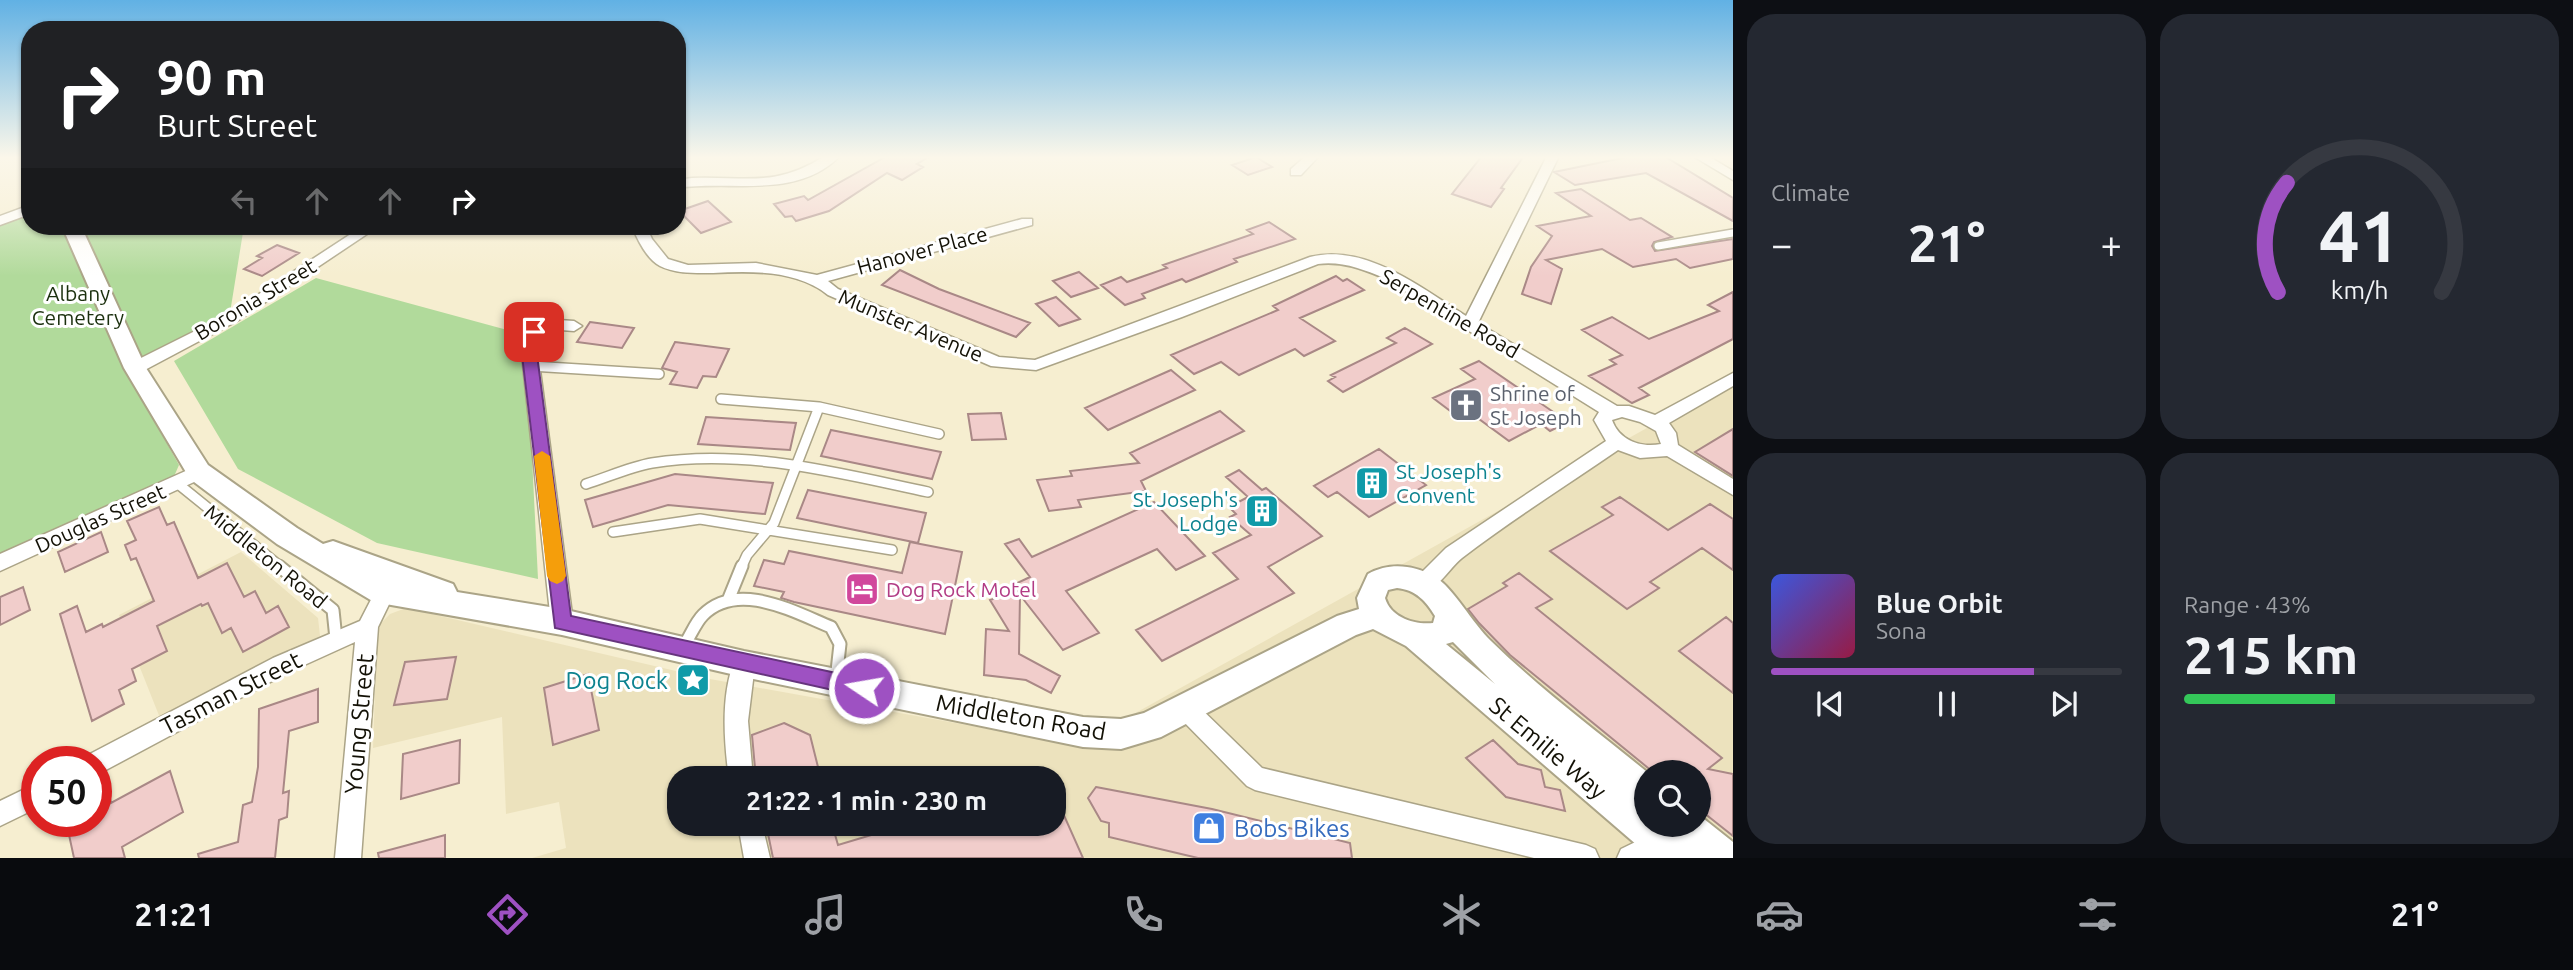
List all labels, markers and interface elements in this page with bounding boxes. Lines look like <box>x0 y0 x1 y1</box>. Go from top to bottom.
icon: right <box>42 49 133 140</box>
text: 90 m <box>157 49 266 104</box>
text: Burt Street <box>157 107 317 143</box>
text: Climate <box>1771 180 1850 205</box>
icon: left <box>225 182 263 220</box>
icon: ahead <box>298 182 336 220</box>
icon: ahead <box>371 182 409 220</box>
icon: right <box>444 182 482 220</box>
text: 41 <box>2318 195 2401 277</box>
text: 21° <box>1908 214 1985 272</box>
street label: Hanover Place <box>854 221 990 279</box>
text: − <box>1771 223 1792 265</box>
text: + <box>2101 223 2122 265</box>
street label: Boronia Street <box>190 253 320 345</box>
street label: Serpentine Road <box>1376 263 1524 363</box>
text: km/h <box>2331 276 2388 304</box>
park label: Albany Cemetery <box>32 281 124 329</box>
street label: Munster Avenue <box>835 284 987 366</box>
pin <box>504 302 564 362</box>
icon: arrive <box>515 313 553 351</box>
place label: Shrine of St Joseph <box>1490 381 1582 429</box>
church icon: Shrine of St Joseph <box>1447 386 1485 424</box>
place label: St Joseph's Convent <box>1396 459 1501 507</box>
building icon: St Joseph's Convent <box>1353 464 1391 502</box>
street label: Douglas Street <box>31 479 169 557</box>
place label: St Joseph's Lodge <box>1133 487 1238 535</box>
building icon: St Joseph's Lodge <box>1243 492 1281 530</box>
street label: Middleton Road <box>200 499 332 613</box>
hotel icon: Dog Rock Motel <box>843 570 881 608</box>
place label: Dog Rock Motel <box>886 577 1036 601</box>
text: Blue Orbit <box>1876 589 2003 618</box>
text: Range · 43% <box>2184 592 2311 617</box>
text: Sona <box>1876 618 1926 643</box>
text: 215 km <box>2184 626 2358 684</box>
street label: Tasman Street <box>156 646 306 740</box>
position arrow <box>827 651 901 725</box>
street label: Young Street <box>339 652 379 795</box>
place icon: Dog Rock <box>674 661 712 699</box>
place label: Dog Rock <box>565 667 668 694</box>
icon: previous <box>1811 685 1849 723</box>
icon: pause <box>1928 685 1966 723</box>
icon: next <box>2045 685 2083 723</box>
street label: Middleton Road <box>934 689 1108 745</box>
street label: St Emilie Way <box>1484 691 1612 805</box>
speed limit sign: 50 <box>21 746 112 837</box>
map controls <box>1634 760 1711 837</box>
button: search <box>1634 760 1711 837</box>
text: 21:22 · 1 min · 230 m <box>746 786 987 815</box>
shop icon: Bobs Bikes <box>1190 809 1228 847</box>
place label: Bobs Bikes <box>1234 815 1350 842</box>
icon: directions <box>483 890 532 939</box>
icon: music <box>801 890 850 939</box>
icon: phone <box>1119 890 1168 939</box>
icon: climate <box>1437 890 1486 939</box>
icon: car <box>1755 890 1804 939</box>
icon: filters <box>2073 890 2122 939</box>
text: 21:21 <box>134 896 215 932</box>
text: 21° <box>2391 896 2439 932</box>

